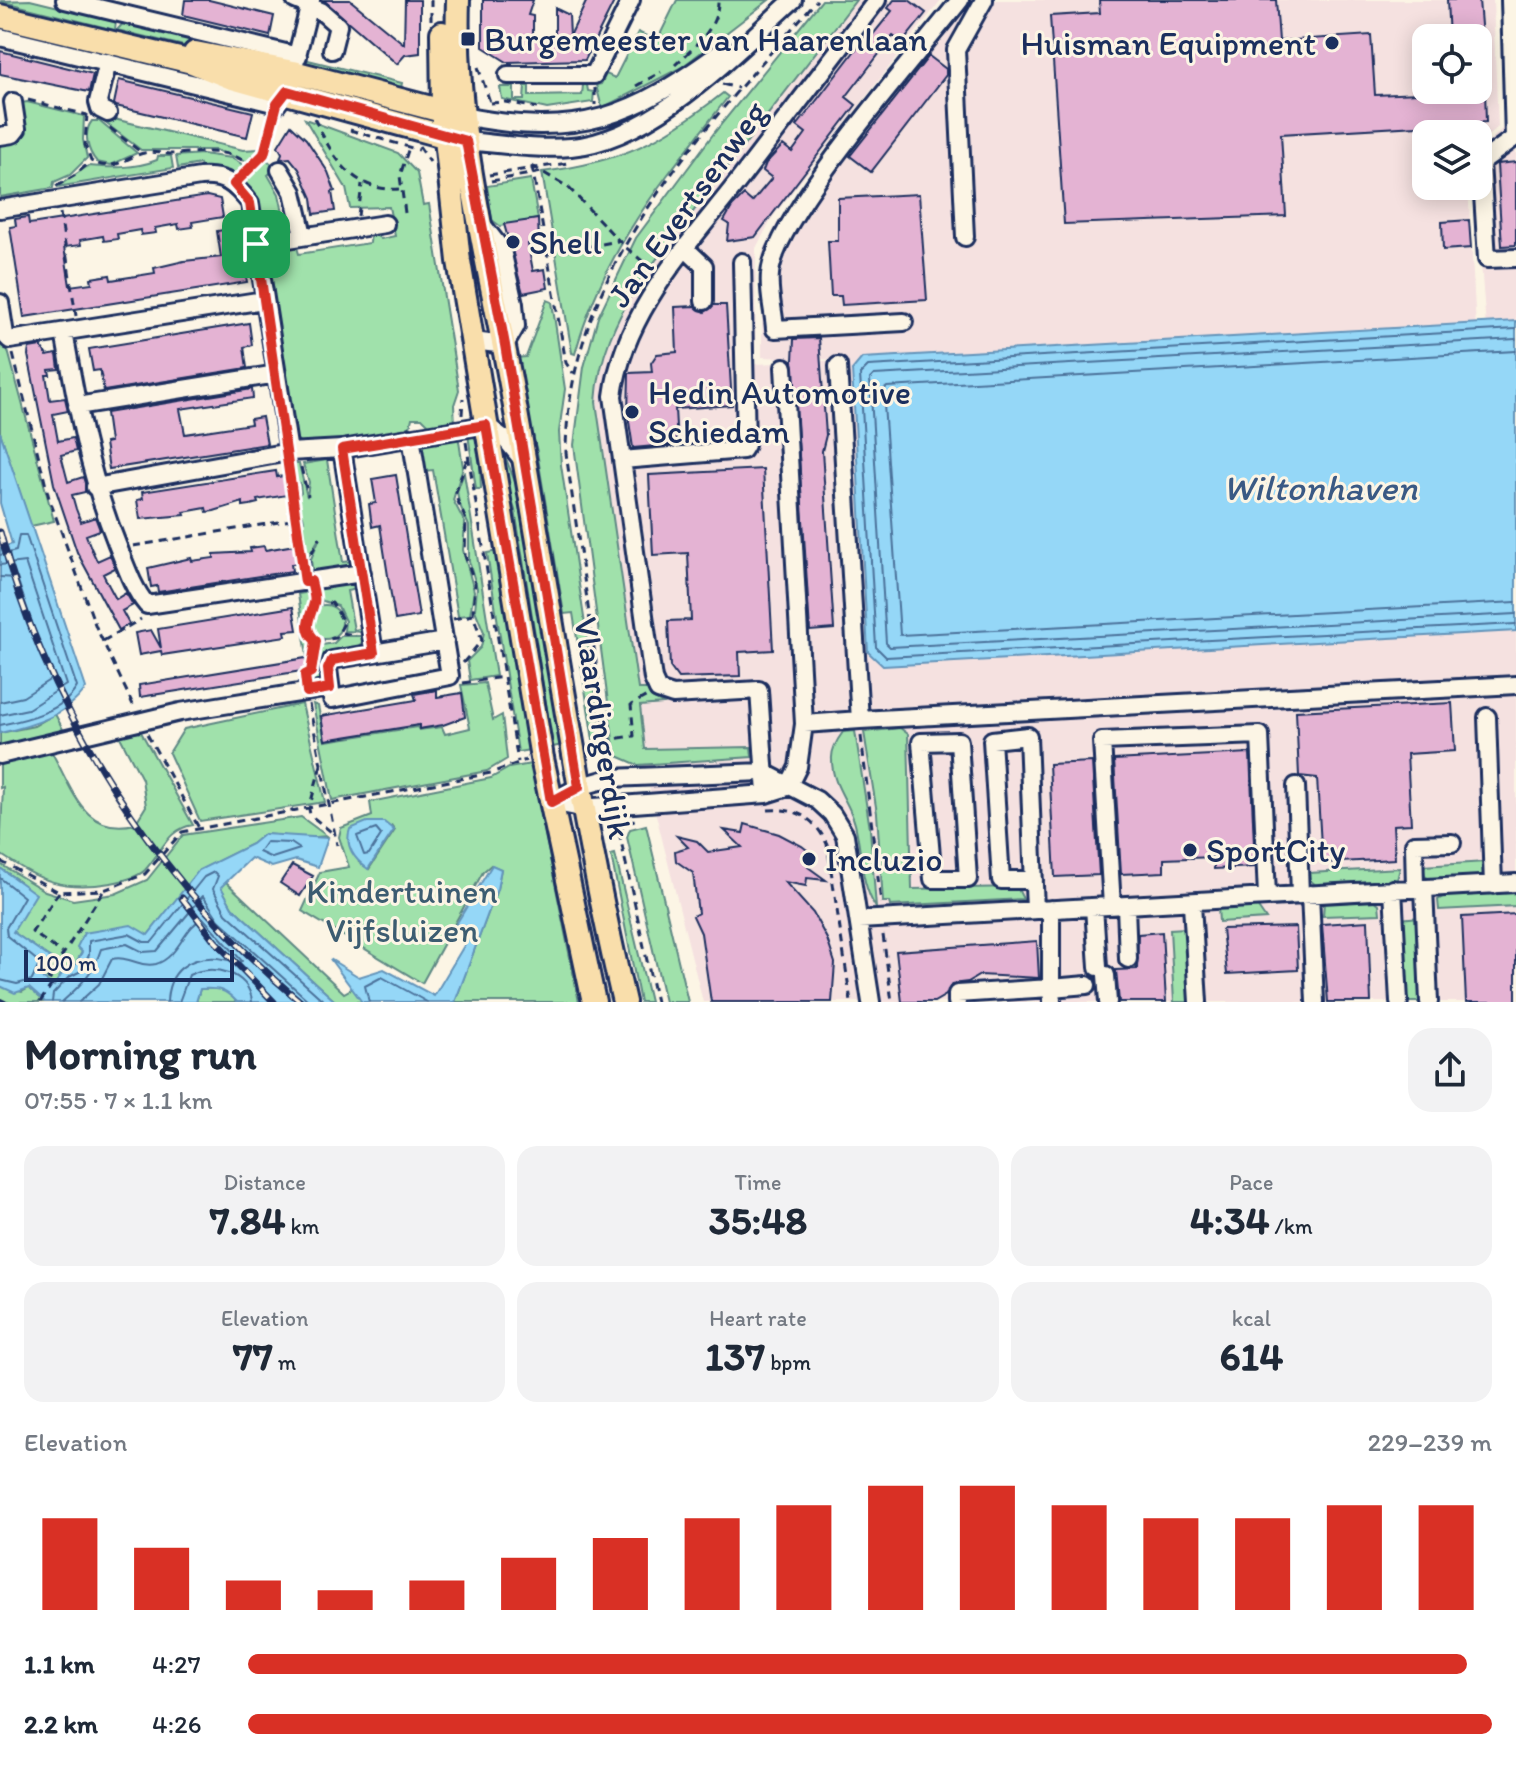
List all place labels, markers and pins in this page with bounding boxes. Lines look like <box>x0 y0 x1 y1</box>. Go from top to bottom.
place label: Burgemeester van Haarenlaan <box>484 19 928 60</box>
place label: Huisman Equipment <box>1021 23 1316 64</box>
marker: Burgemeester van Haarenlaan <box>459 30 477 48</box>
marker: Huisman Equipment <box>1323 34 1341 52</box>
pin <box>222 210 290 278</box>
place label: Shell <box>529 222 602 263</box>
marker: Shell <box>504 233 522 251</box>
place label: Hedin Automotive Schiedam <box>648 372 911 452</box>
marker: Hedin Automotive Schiedam <box>623 403 641 421</box>
place label: SportCity <box>1206 830 1345 871</box>
place label: Incluzio <box>825 839 943 880</box>
marker: SportCity <box>1181 841 1199 859</box>
marker: Incluzio <box>800 850 818 868</box>

